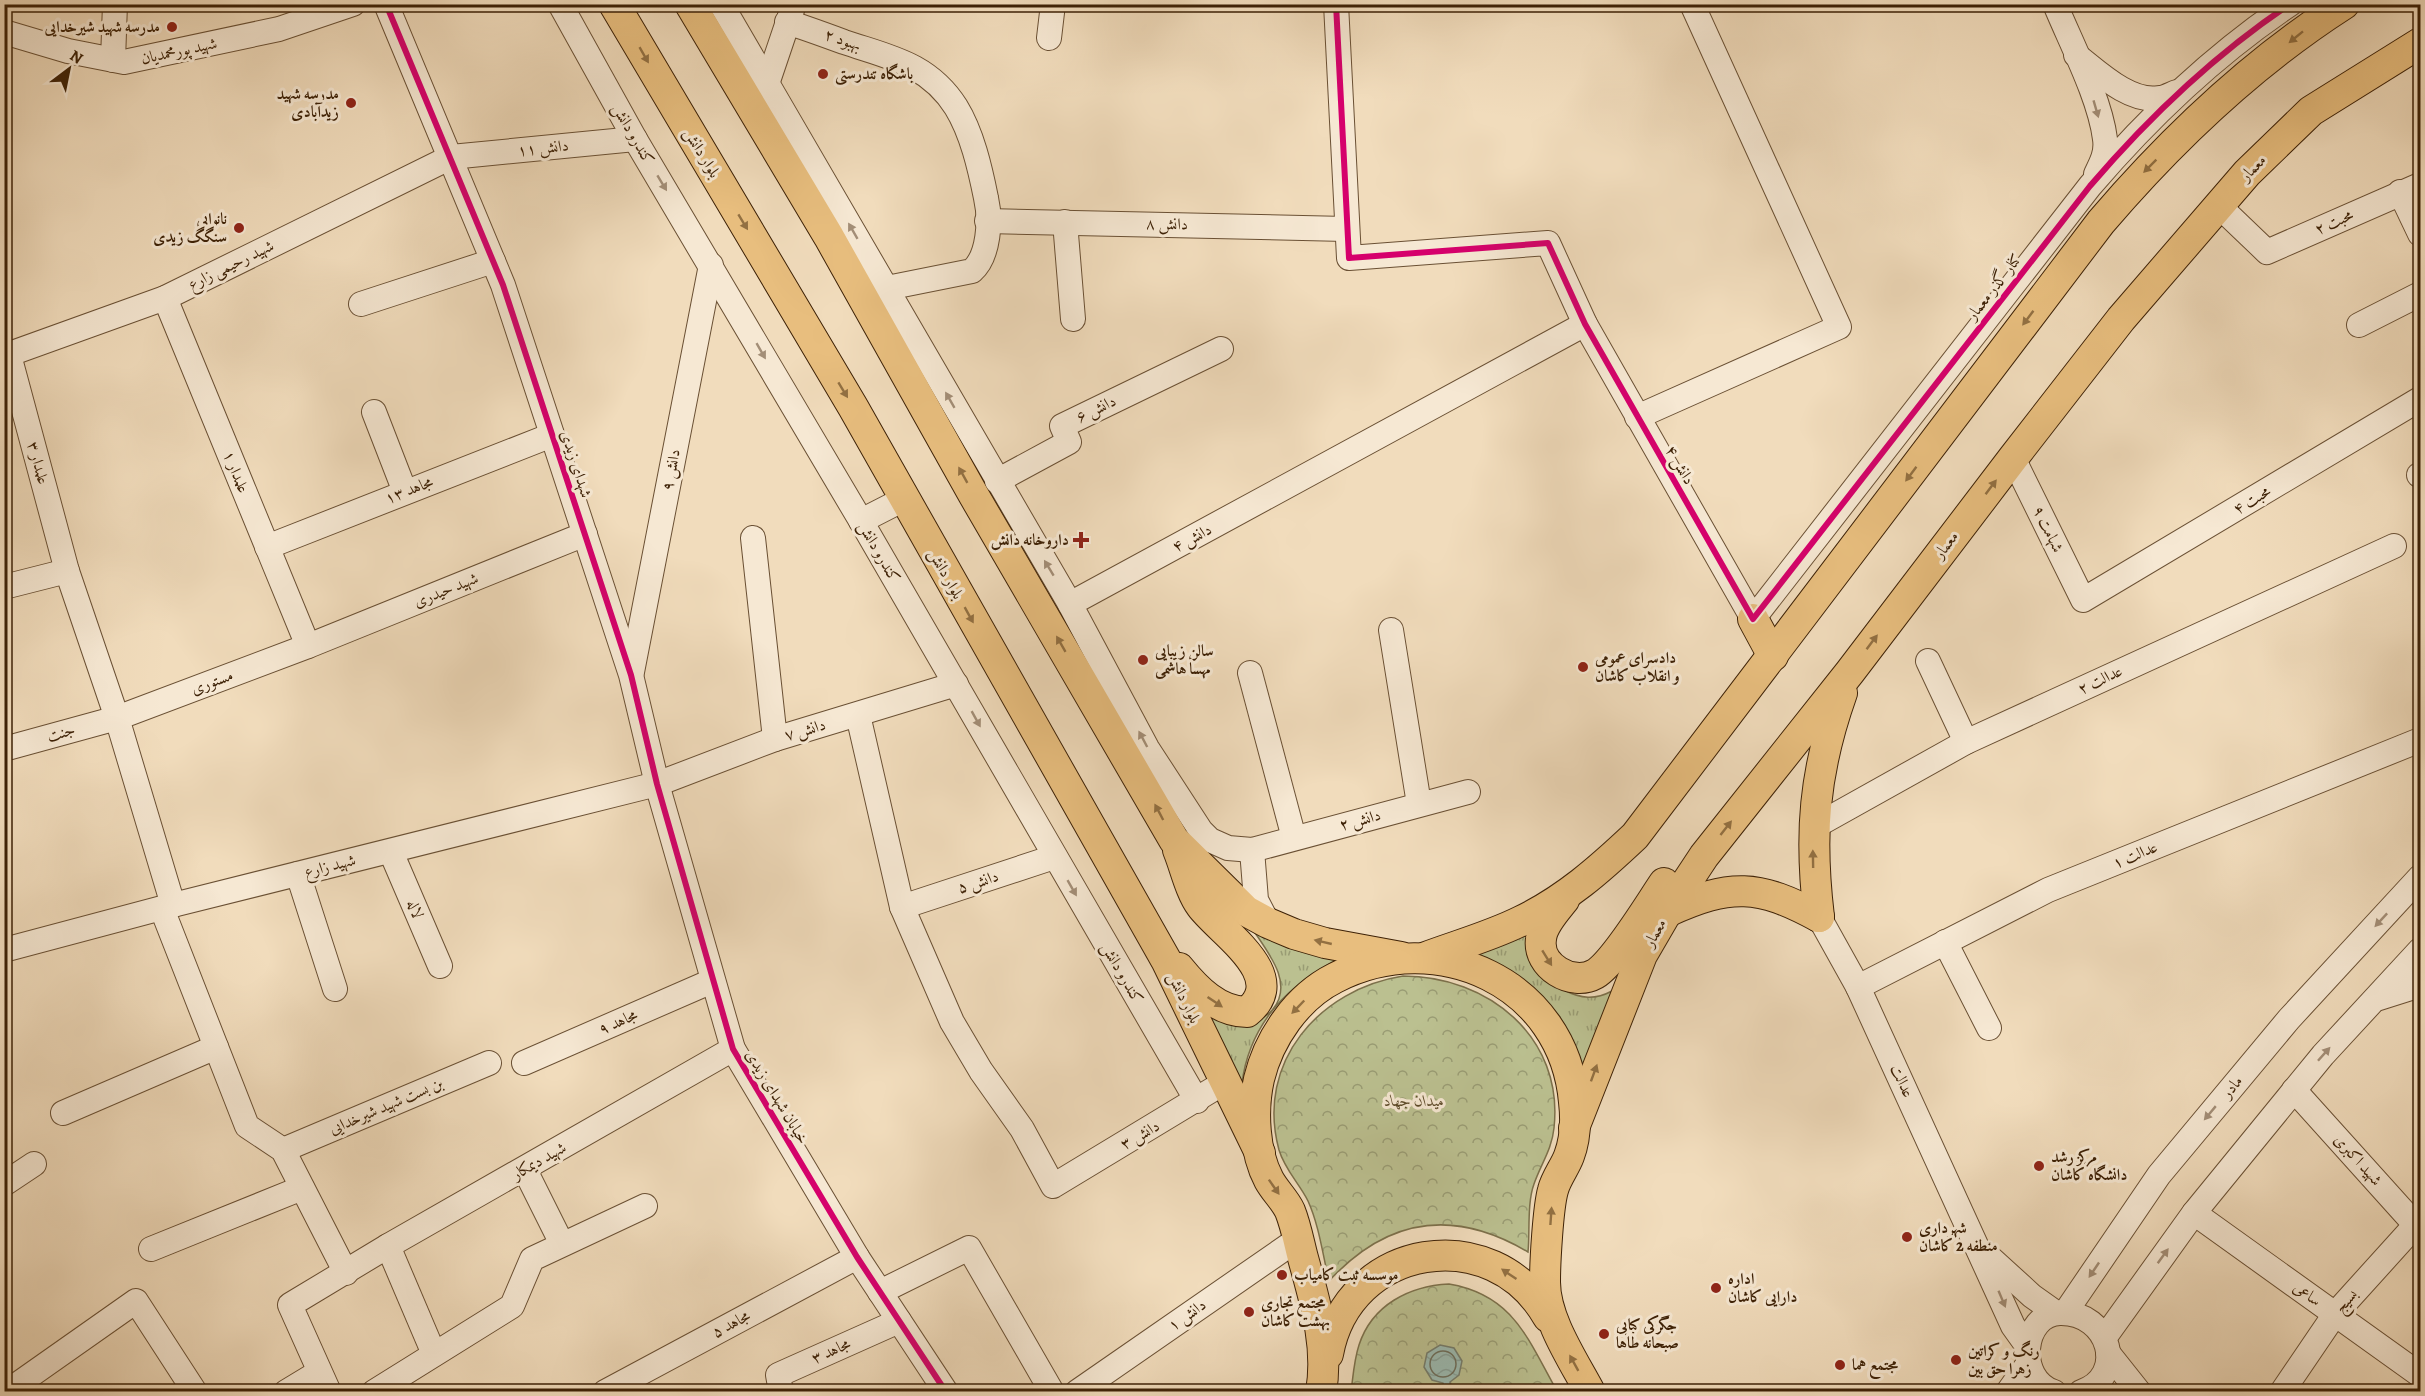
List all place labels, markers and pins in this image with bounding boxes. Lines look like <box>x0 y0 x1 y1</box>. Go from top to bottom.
place label: مدرسه شهید شیرخدایی <box>44 16 160 38</box>
marker: مدرسه شهید شیرخدایی <box>165 20 179 34</box>
place label: باشگاه تندرستی <box>835 63 913 86</box>
marker: باشگاه تندرستی <box>816 67 830 81</box>
place label: مدرسه شهید زیدآبادی <box>277 83 340 123</box>
marker: مدرسه شهید زیدآبادی <box>344 96 358 110</box>
place label: نانوایی سنگگ زیدی <box>153 208 227 248</box>
marker: نانوایی سنگگ زیدی <box>232 221 246 235</box>
place label: داروخانه دانش <box>991 529 1069 551</box>
marker: داروخانه دانش <box>1074 533 1088 547</box>
place label: سالن زیبایی مهسا هاشمی <box>1154 640 1214 680</box>
place label: دادسرای عمومی و انقلاب کاشان <box>1594 647 1680 687</box>
marker: سالن زیبایی مهسا هاشمی <box>1136 653 1150 667</box>
marker: دادسرای عمومی و انقلاب کاشان <box>1576 660 1590 674</box>
place label: مرکز رشد دانشگاه کاشان <box>2051 1146 2127 1186</box>
marker: مرکز رشد دانشگاه کاشان <box>2032 1159 2046 1173</box>
place label: شهرداری منطفه 2 کاشان <box>1919 1217 1998 1257</box>
marker: شهرداری منطفه 2 کاشان <box>1900 1230 1914 1244</box>
place label: موسسه ثبت کامیاب <box>1294 1264 1399 1286</box>
marker: موسسه ثبت کامیاب <box>1275 1268 1289 1282</box>
place label: اداره دارایی کاشان <box>1728 1268 1797 1308</box>
marker: اداره دارایی کاشان <box>1709 1281 1723 1295</box>
place label: مجتمع تجاری بهشت کاشان <box>1261 1292 1330 1332</box>
marker: مجتمع تجاری بهشت کاشان <box>1242 1305 1256 1319</box>
place label: جگرکی کبابی صبحانه طاها <box>1615 1314 1679 1354</box>
marker: جگرکی کبابی صبحانه طاها <box>1597 1327 1611 1341</box>
place label: رنگ و کراتین زهرا حق بین <box>1968 1340 2040 1380</box>
marker: رنگ و کراتین زهرا حق بین <box>1949 1353 1963 1367</box>
place label: مجتمع هما <box>1852 1354 1898 1380</box>
marker: مجتمع هما <box>1833 1358 1847 1372</box>

